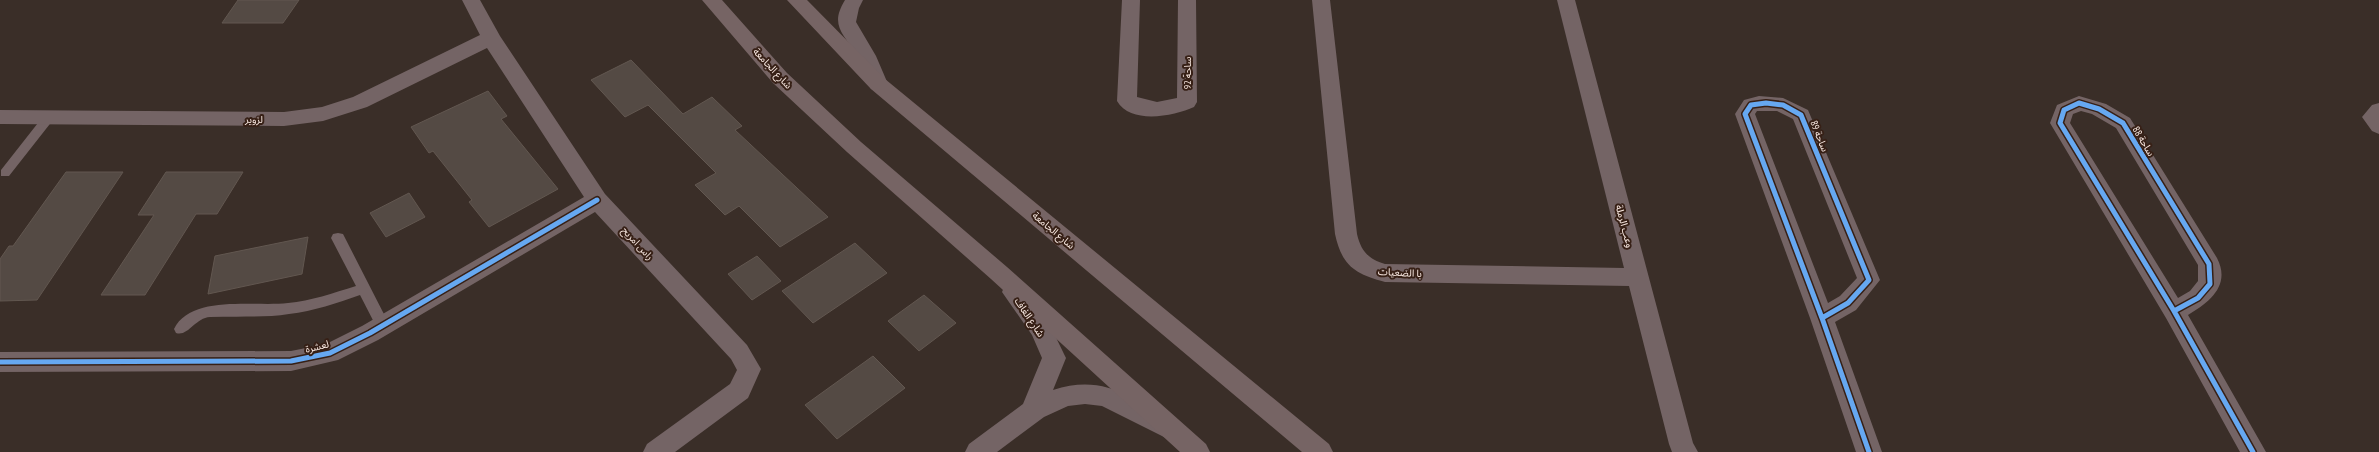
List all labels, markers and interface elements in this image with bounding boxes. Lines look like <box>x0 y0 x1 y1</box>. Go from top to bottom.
street label: شارع الجامعة <box>750 45 795 92</box>
street label: ساحة 92 <box>1181 57 1194 89</box>
street label: لزوير <box>244 113 263 126</box>
street label: ساحة 89 <box>1807 119 1832 154</box>
street label: ساحة 88 <box>2130 124 2158 159</box>
street label: وعب الرملة <box>1613 203 1637 249</box>
street label: شارع الجامعة <box>1029 209 1078 253</box>
street label: راس امريح <box>618 224 657 264</box>
street label: با الضعيات <box>1378 265 1423 280</box>
street label: شارع الغاف <box>1011 295 1048 340</box>
street label: لعشرة <box>304 337 331 356</box>

